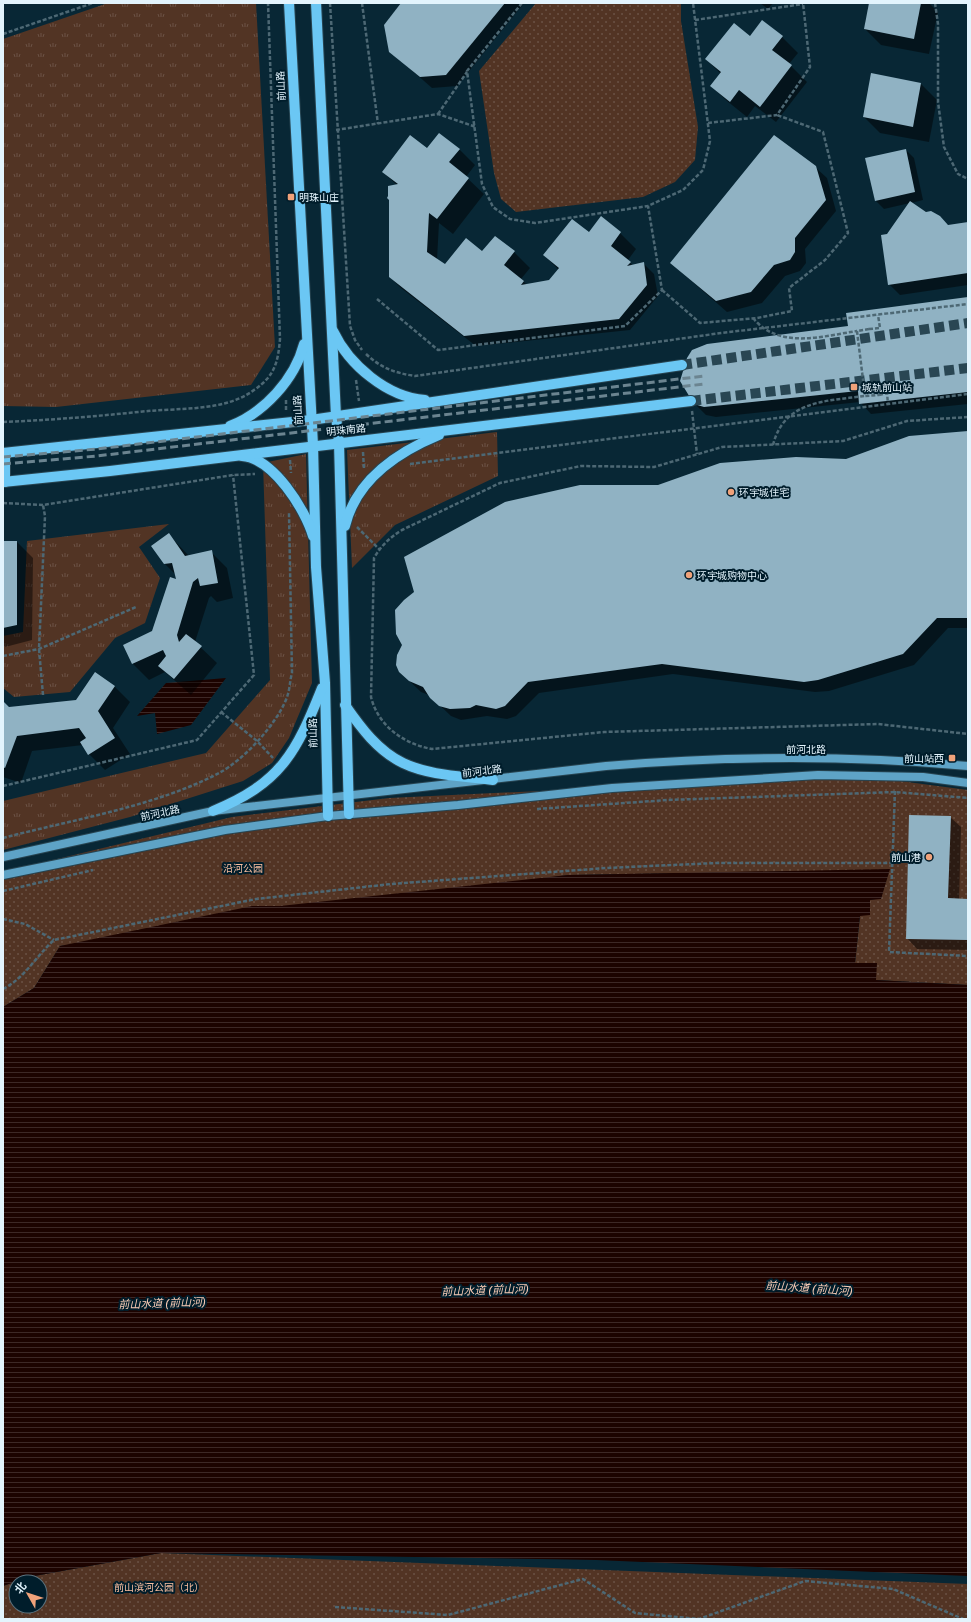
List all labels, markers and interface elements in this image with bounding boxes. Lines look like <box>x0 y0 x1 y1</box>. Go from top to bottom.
street label: 前山路 <box>275 71 287 101</box>
marker: 明珠山庄 <box>286 192 296 202</box>
place label: 明珠山庄 <box>299 192 339 203</box>
marker: 城轨前山站 <box>849 382 859 392</box>
place label: 城轨前山站 <box>862 382 912 393</box>
street label: 前山路 <box>291 395 305 425</box>
street label: 明珠南路 <box>326 422 366 438</box>
marker: 环宇城住宅 <box>726 487 736 497</box>
place label: 环宇城住宅 <box>739 487 789 498</box>
marker: 环宇城购物中心 <box>684 570 694 580</box>
place label: 环宇城购物中心 <box>697 570 767 581</box>
street label: 前山路 <box>307 718 319 748</box>
street label: 前河北路 <box>786 744 826 755</box>
place label: 前山站西 <box>904 753 944 764</box>
marker: 前山站西 <box>947 753 957 763</box>
street label: 前河北路 <box>461 763 503 779</box>
street label: 前河北路 <box>139 803 181 823</box>
place label: 前山港 <box>891 852 921 863</box>
marker: 前山港 <box>924 852 934 862</box>
park label: 沿河公园 <box>223 863 263 874</box>
water label: 前山水道 (前山河) <box>765 1279 853 1297</box>
water label: 前山水道 (前山河) <box>441 1282 529 1298</box>
water label: 前山水道 (前山河) <box>118 1295 206 1311</box>
north arrow <box>8 1574 48 1614</box>
text: 北 <box>12 1580 28 1596</box>
park label: 前山滨河公园（北） <box>114 1582 204 1593</box>

